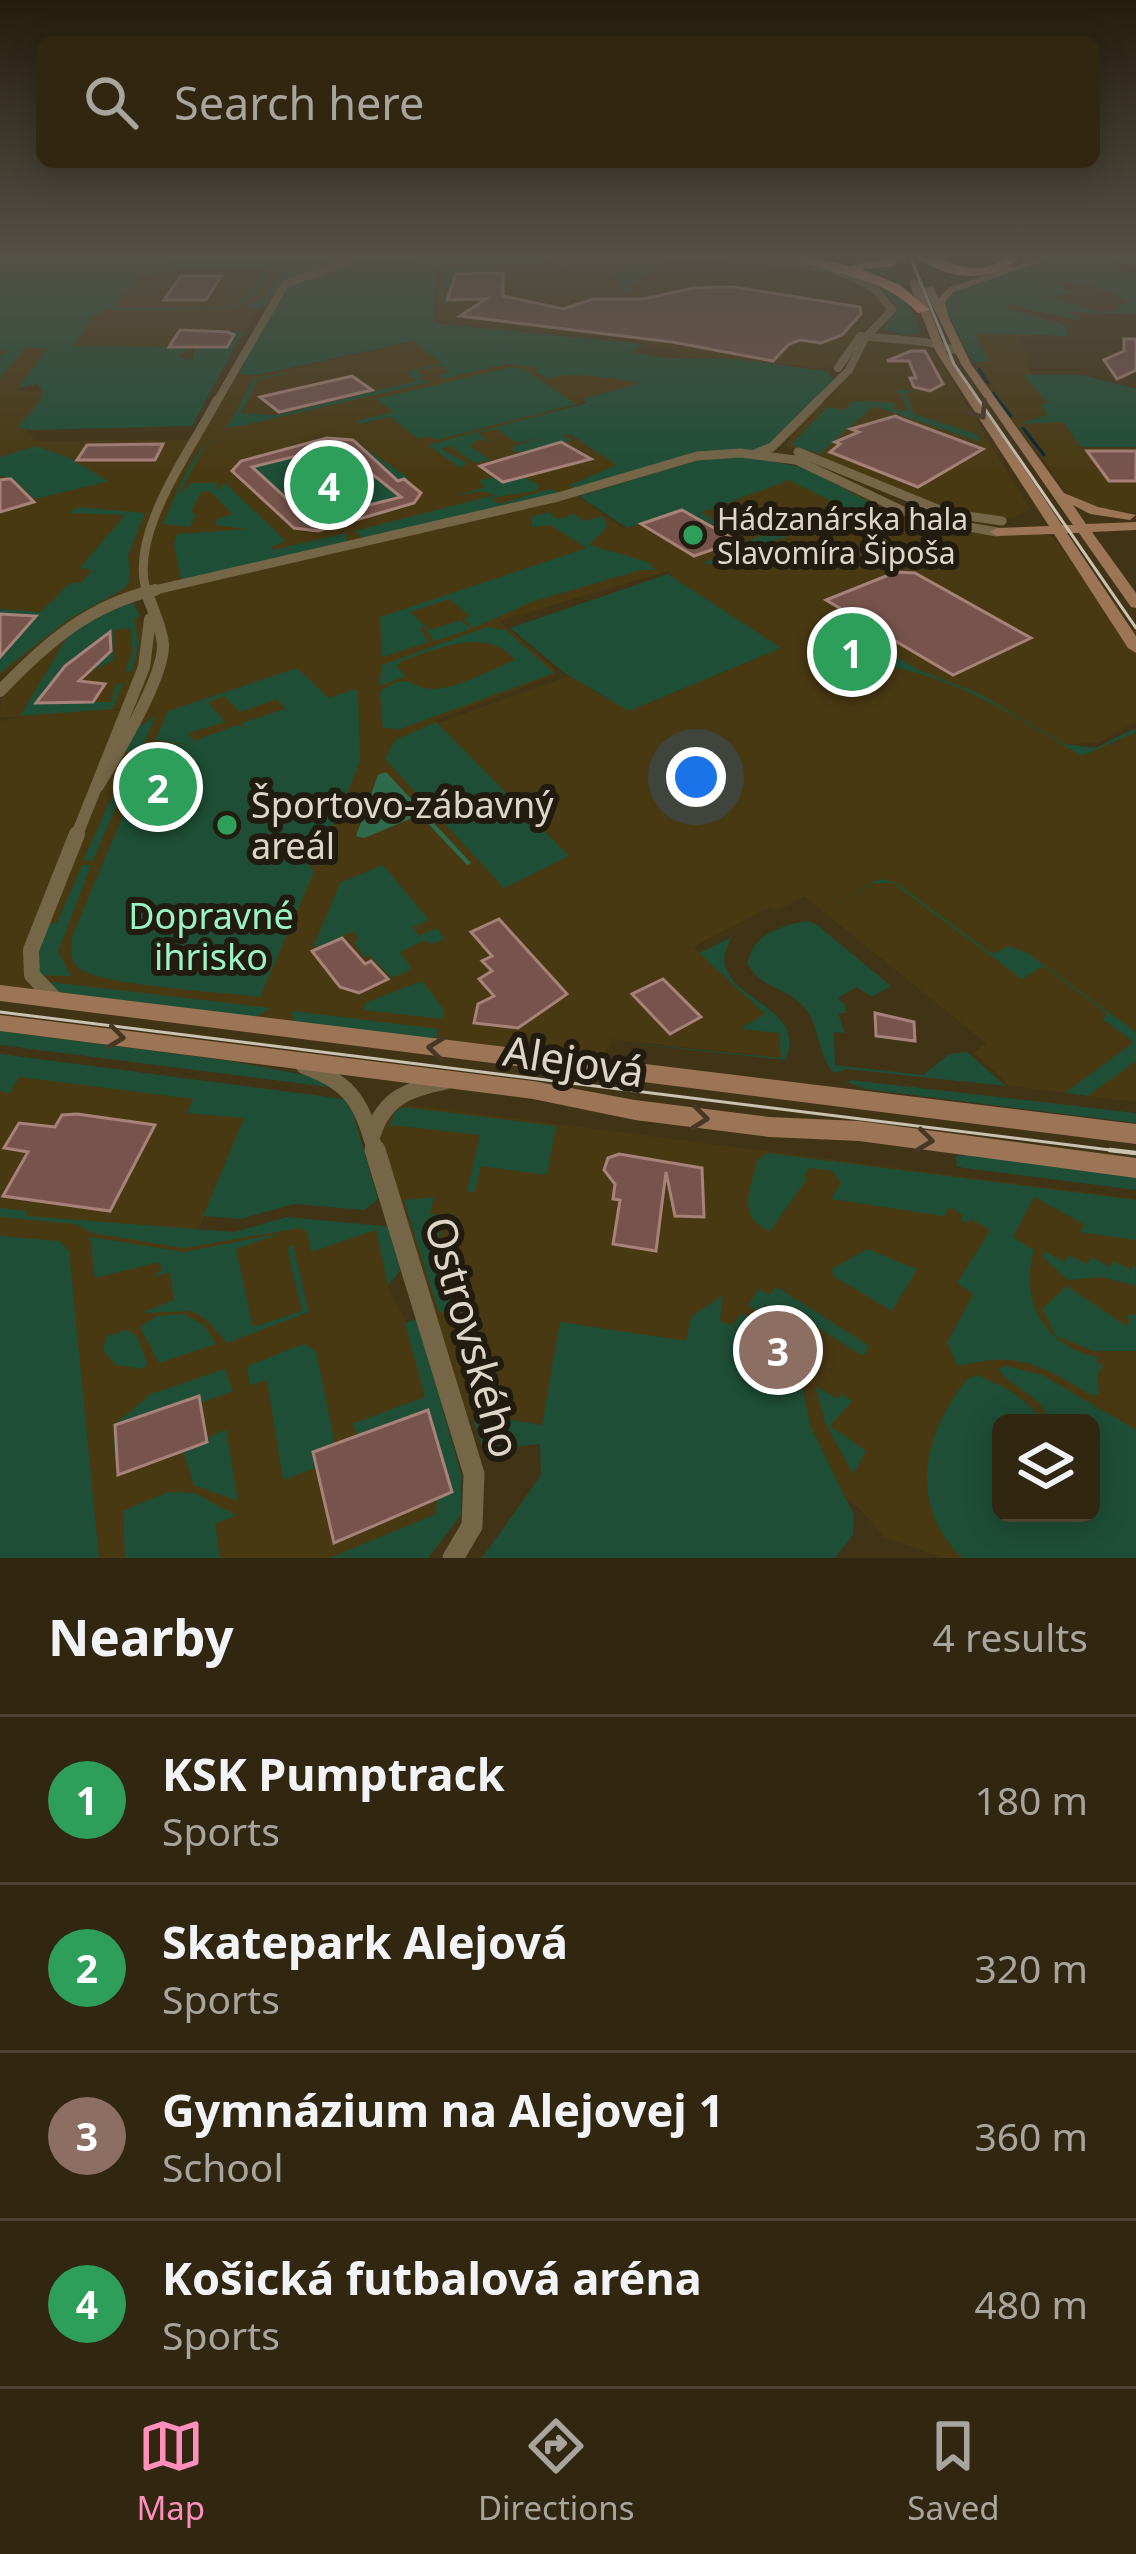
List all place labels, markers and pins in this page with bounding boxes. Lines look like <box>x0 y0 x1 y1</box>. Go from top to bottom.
pin: 4 <box>290 440 368 530</box>
place label: Hádzanárska hala Slavomíra Šipoša <box>717 498 968 573</box>
marker: Hádzanárska hala Slavomíra Šipoša <box>680 522 706 548</box>
pin: 1 <box>813 607 891 697</box>
pin: 2 <box>119 742 197 832</box>
place label: Športovo-zábavný areál <box>251 780 554 870</box>
marker: Športovo-zábavný areál <box>214 812 240 838</box>
pin: 3 <box>739 1305 817 1395</box>

